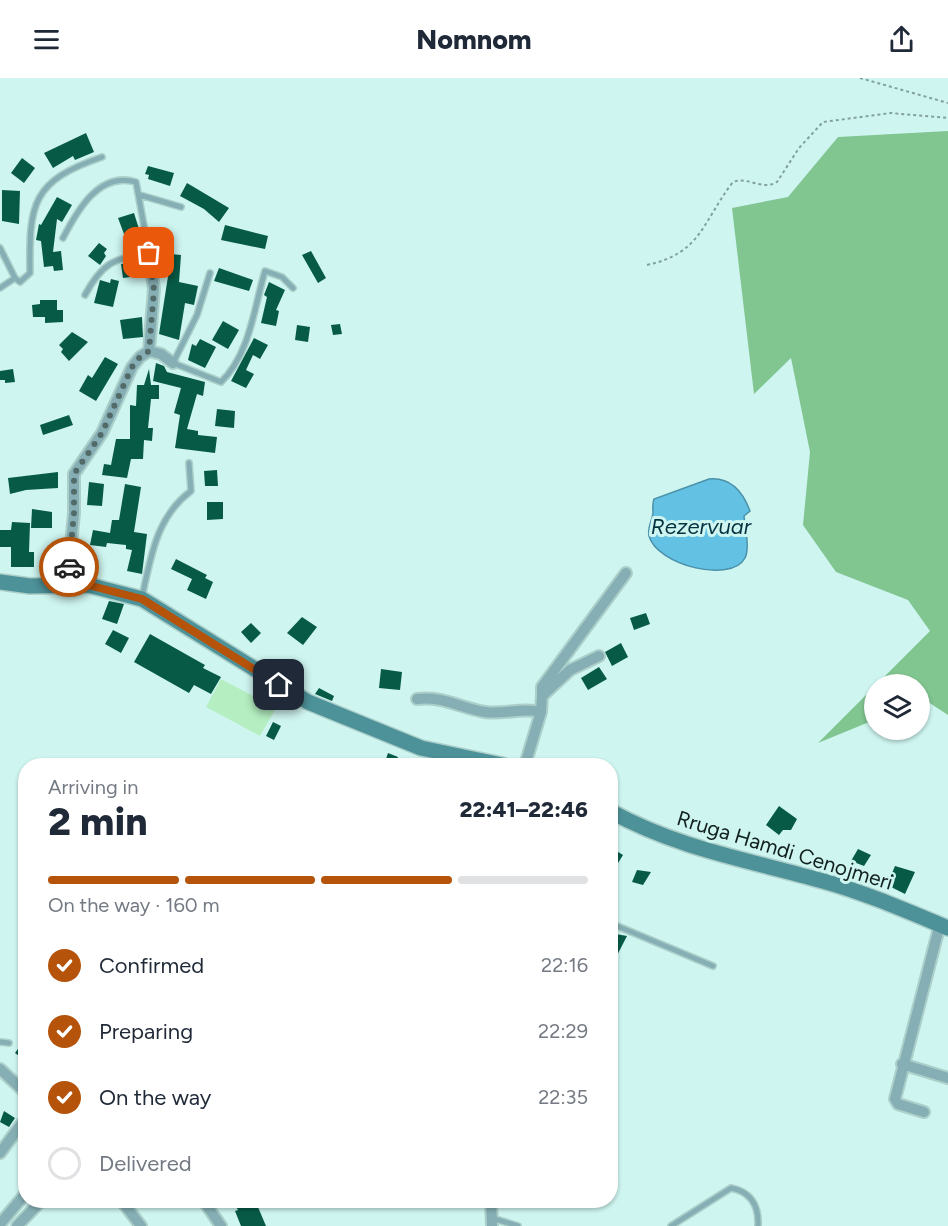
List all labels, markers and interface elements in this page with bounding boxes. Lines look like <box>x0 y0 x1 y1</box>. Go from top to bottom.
icon: menu <box>30 23 63 56</box>
text: Nomnom <box>416 23 532 56</box>
icon: share <box>885 23 918 56</box>
pin <box>123 227 174 278</box>
icon: bag <box>132 236 165 269</box>
water label: Rezervuar <box>651 513 753 540</box>
courier <box>39 537 99 597</box>
icon: car <box>53 551 86 584</box>
pin <box>253 659 304 710</box>
icon: home <box>262 668 295 701</box>
map controls <box>864 674 930 740</box>
button: layers <box>864 674 930 740</box>
text: Arriving in <box>48 775 138 799</box>
text: 22:41–22:46 <box>460 796 588 823</box>
text: 2 min <box>48 798 148 845</box>
street label: Rruga Hamdi Cenojmeri <box>674 805 896 895</box>
text: On the way · 160 m <box>48 893 220 917</box>
icon: check <box>48 949 81 982</box>
text: Confirmed <box>99 952 204 979</box>
text: 22:16 <box>541 953 588 977</box>
icon: check <box>48 1015 81 1048</box>
text: Preparing <box>99 1018 193 1045</box>
text: 22:29 <box>538 1019 588 1043</box>
icon: check <box>48 1081 81 1114</box>
text: On the way <box>99 1084 211 1111</box>
text: 22:35 <box>538 1085 588 1109</box>
text: Delivered <box>99 1150 192 1177</box>

